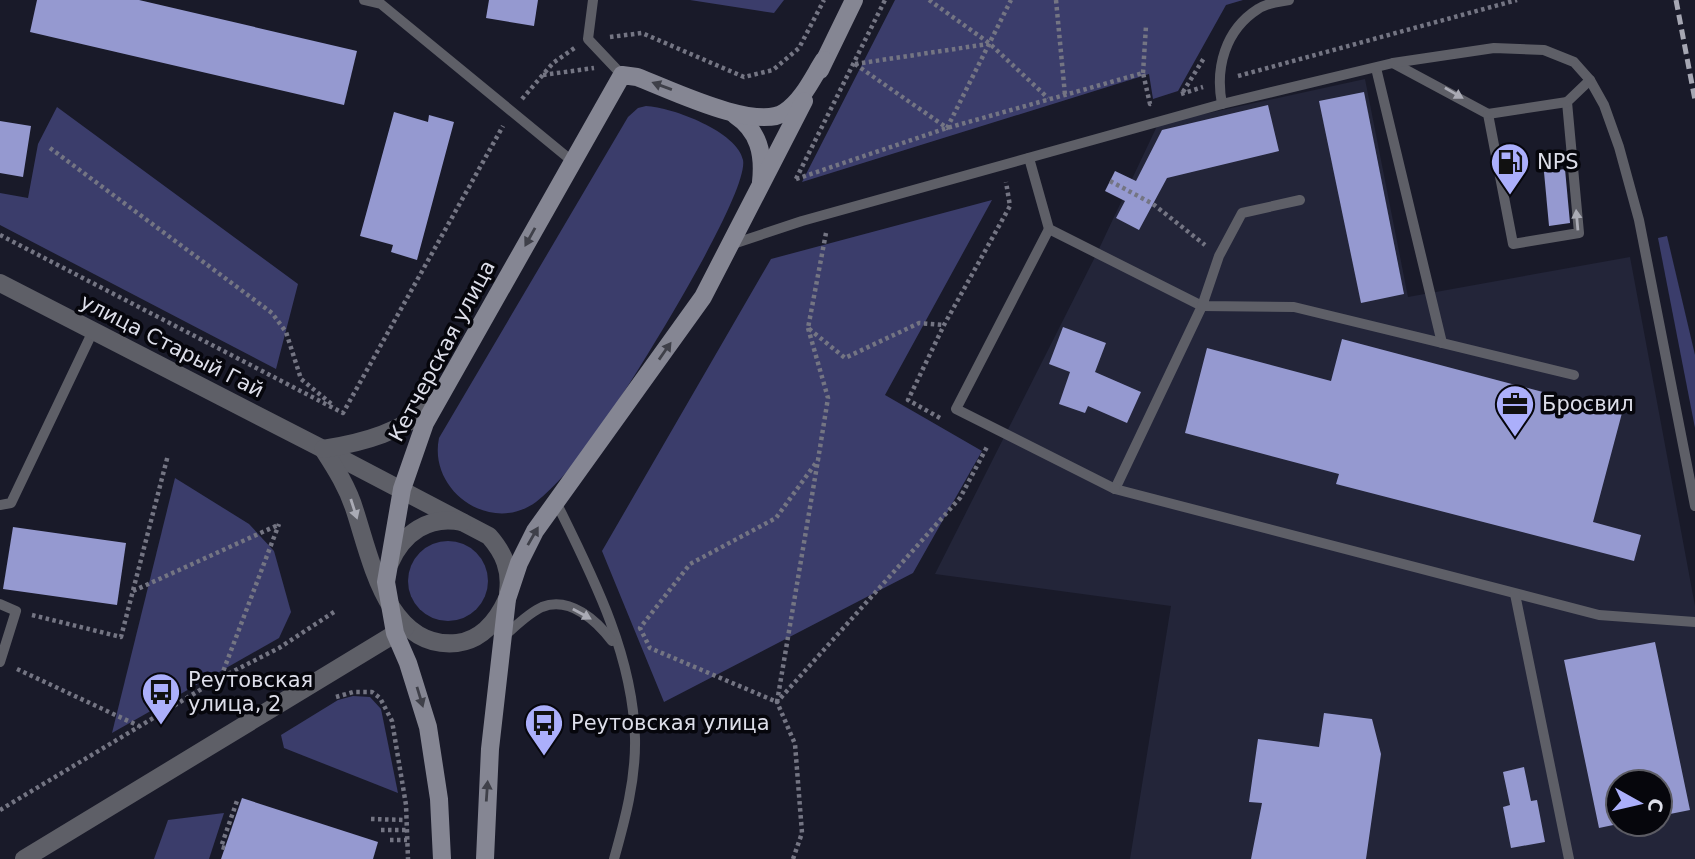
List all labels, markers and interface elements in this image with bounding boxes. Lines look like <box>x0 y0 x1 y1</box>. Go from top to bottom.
one-way arrow <box>651 80 672 91</box>
one-way arrow <box>1444 87 1464 99</box>
fuel station icon: NPS <box>1489 141 1531 196</box>
place label: NPS <box>1537 150 1579 174</box>
one-way arrow <box>1571 208 1582 230</box>
one-way arrow <box>524 227 536 247</box>
street label: Кетчерская улица <box>384 256 500 446</box>
street label: улица Старый Гай <box>76 289 268 403</box>
one-way arrow <box>658 342 672 360</box>
office icon: Бросвил <box>1494 383 1536 438</box>
place label: Бросвил <box>1542 392 1634 416</box>
one-way arrow <box>349 499 360 520</box>
one-way arrow <box>527 527 539 546</box>
one-way arrow <box>573 608 592 620</box>
place label: Реутовская улица, 2 <box>188 668 313 716</box>
bus stop icon: Реутовская улица, 2 <box>140 671 182 726</box>
one-way arrow <box>415 686 425 707</box>
bus stop icon: Реутовская улица <box>523 702 565 757</box>
place label: Реутовская улица <box>571 711 770 735</box>
north arrow <box>1604 768 1674 838</box>
one-way arrow <box>482 780 493 802</box>
text: С <box>1644 797 1668 814</box>

